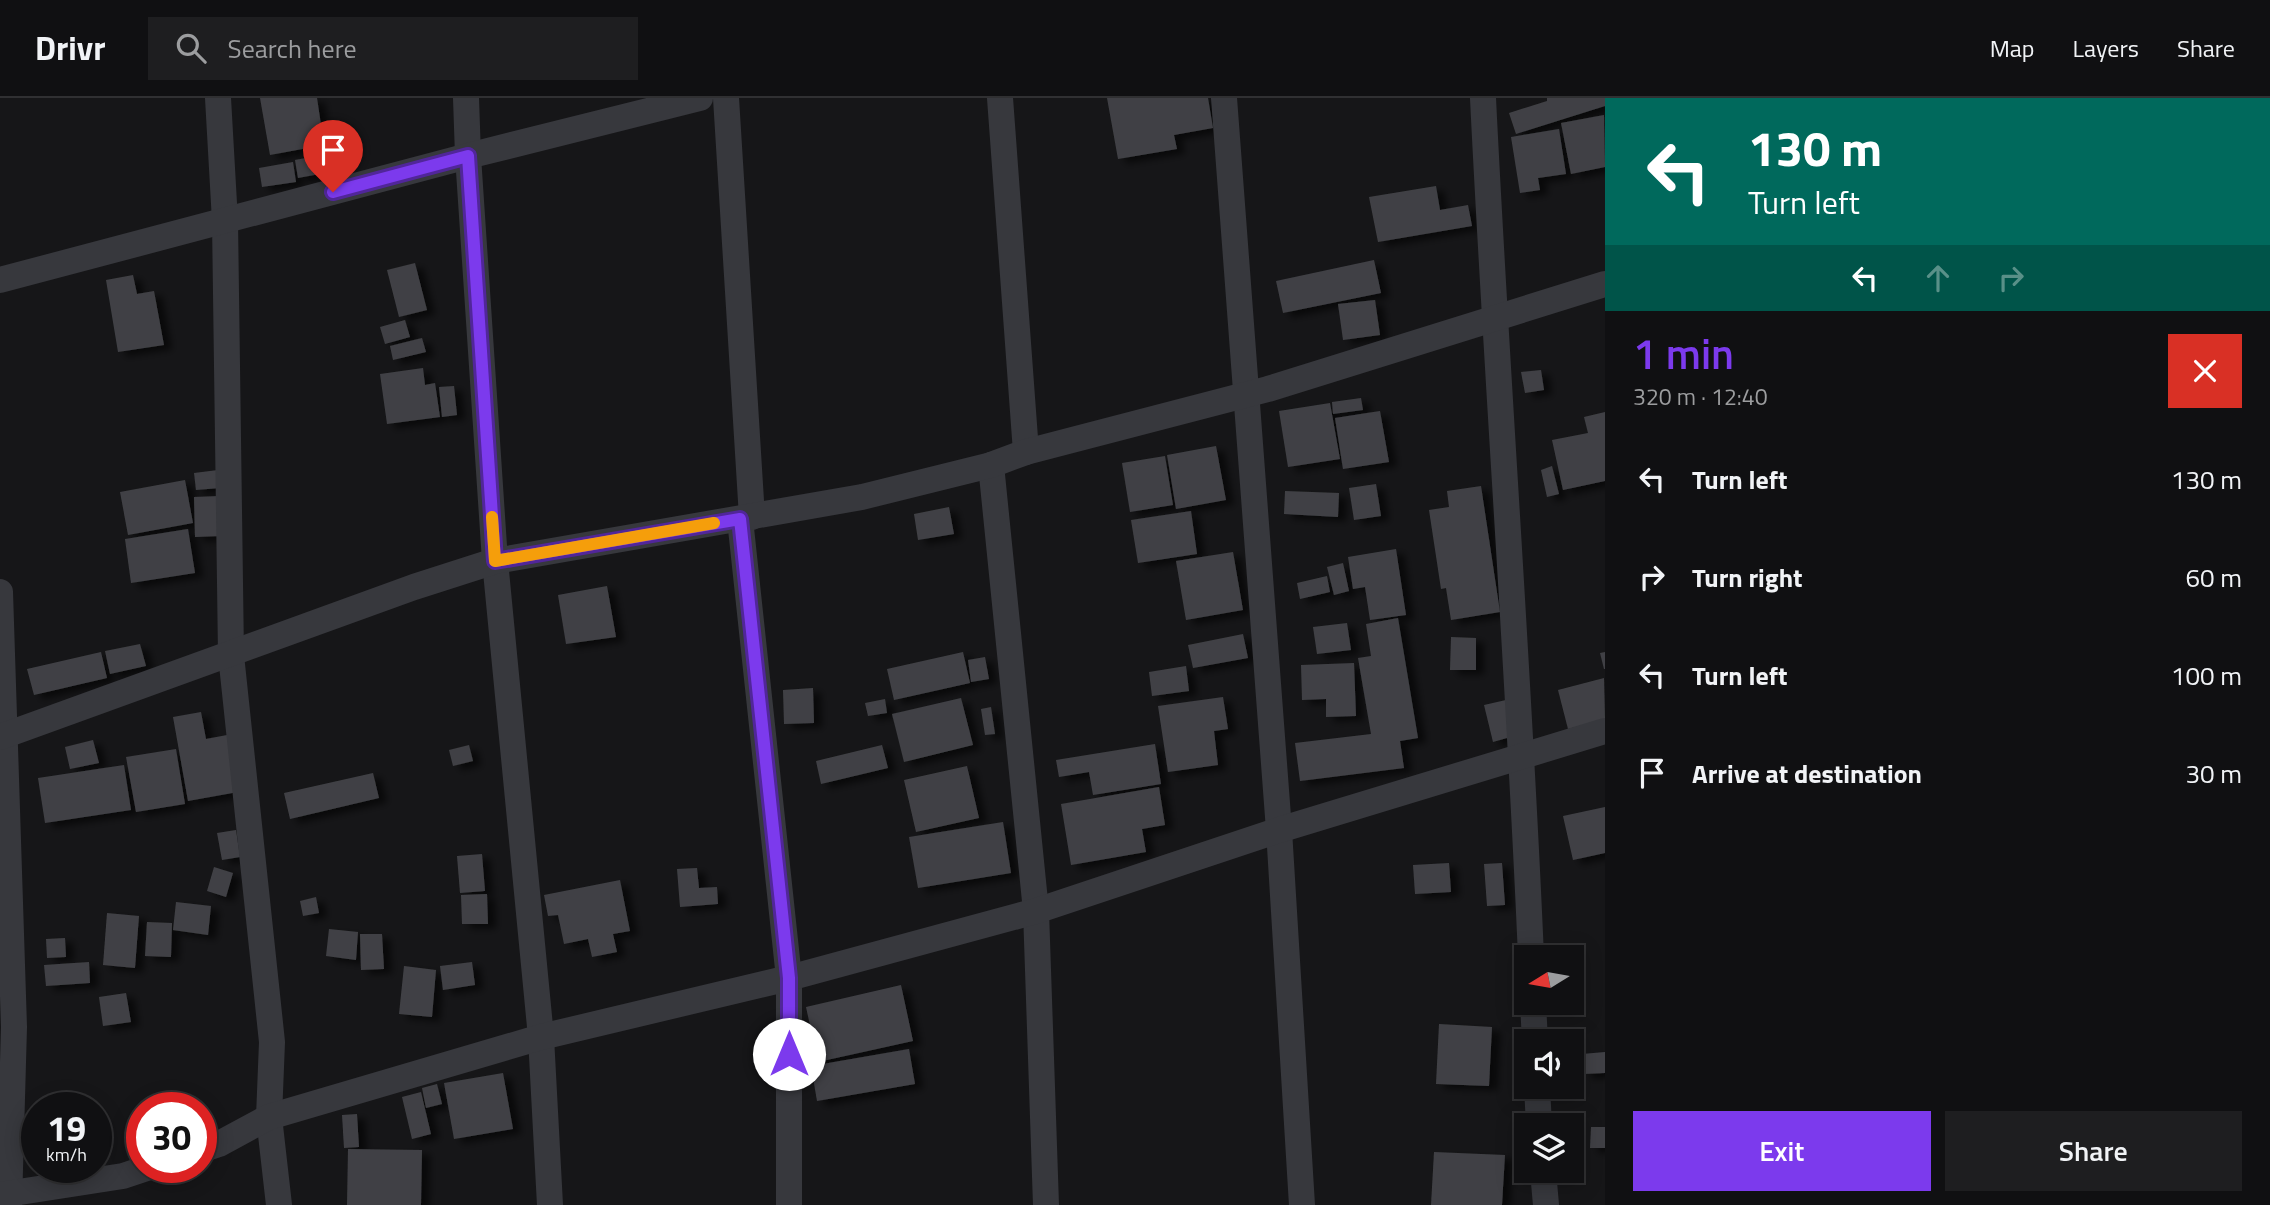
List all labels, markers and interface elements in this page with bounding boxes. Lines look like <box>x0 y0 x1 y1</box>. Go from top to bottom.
search box <box>148 17 638 80</box>
text: Drivr <box>35 23 106 73</box>
icon: search <box>172 29 210 67</box>
text: Search here <box>228 29 357 68</box>
text: Map <box>1990 30 2035 66</box>
text: Layers <box>2073 30 2139 66</box>
text: Share <box>2177 30 2235 66</box>
text: 130 m <box>1748 110 1882 185</box>
pin <box>303 120 363 192</box>
icon: left <box>1633 126 1724 217</box>
icon: arrive <box>314 131 352 169</box>
text: Turn left <box>1748 178 1860 226</box>
icon: left <box>1846 259 1884 297</box>
icon: ahead <box>1919 259 1957 297</box>
icon: right <box>1992 259 2030 297</box>
text: 1 min <box>1633 321 1734 385</box>
button: close <box>2168 334 2242 408</box>
text: 320 m · 12:40 <box>1633 379 1768 414</box>
icon: left <box>1633 460 1671 498</box>
text: Turn left <box>1692 460 1787 499</box>
text: 130 m <box>2171 460 2242 499</box>
icon: right <box>1633 558 1671 596</box>
text: Turn right <box>1692 558 1803 597</box>
text: 60 m <box>2185 558 2242 597</box>
icon: left <box>1633 656 1671 694</box>
text: Turn left <box>1692 656 1787 695</box>
text: 100 m <box>2171 656 2242 695</box>
icon: arrive <box>1633 754 1671 792</box>
text: Arrive at destination <box>1692 754 1922 793</box>
text: 30 m <box>2185 754 2242 793</box>
north arrow <box>1514 945 1584 1015</box>
map controls <box>1514 945 1584 1183</box>
position arrow <box>752 1017 826 1091</box>
button: sound <box>1514 1029 1584 1099</box>
speed limit sign: 30 <box>126 1092 217 1183</box>
text: 19 <box>47 1101 86 1155</box>
button: Exit <box>1633 1111 1931 1191</box>
button: Share <box>1945 1111 2242 1191</box>
button: layers <box>1514 1113 1584 1183</box>
text: km/h <box>46 1141 87 1168</box>

